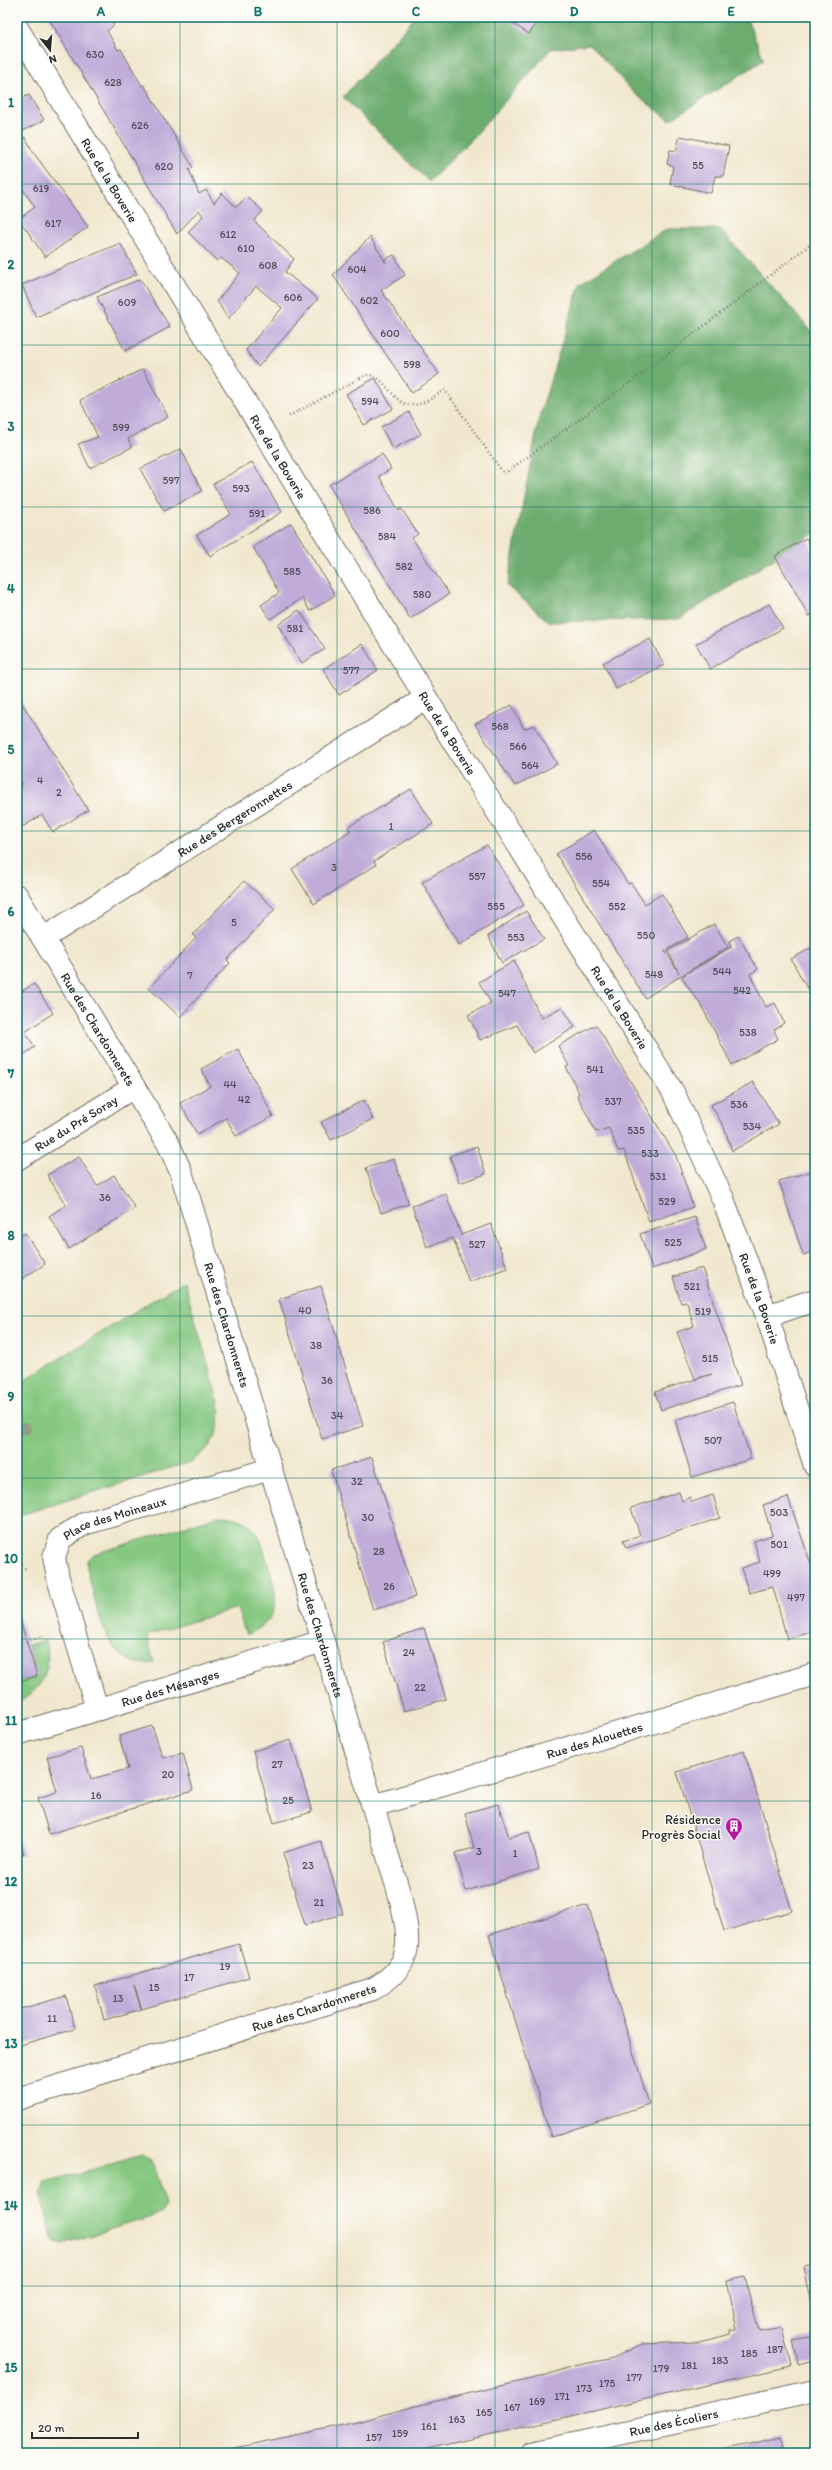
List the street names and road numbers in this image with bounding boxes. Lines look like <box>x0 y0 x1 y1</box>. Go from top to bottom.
street label: Rue de la Boverie <box>78 135 141 225</box>
street label: Rue de la Boverie <box>247 412 310 502</box>
street label: Rue de la Boverie <box>416 688 479 778</box>
street label: Rue des Bergeronnettes <box>175 777 295 860</box>
street label: Rue de la Boverie <box>588 963 651 1052</box>
street label: Rue des Chardonnerets <box>58 970 138 1089</box>
street label: Rue du Pré Soray <box>32 1092 120 1154</box>
street label: Rue de la Boverie <box>736 1251 782 1346</box>
street label: Rue des Chardonnerets <box>201 1261 253 1390</box>
street label: Place des Moineaux <box>60 1493 168 1543</box>
street label: Rue des Chardonnerets <box>295 1571 347 1700</box>
street label: Rue des Mésanges <box>120 1666 221 1710</box>
street label: Rue des Alouettes <box>545 1719 645 1762</box>
street label: Rue des Chardonnerets <box>250 1980 378 2035</box>
street label: Rue des Écoliers <box>628 2405 720 2439</box>

